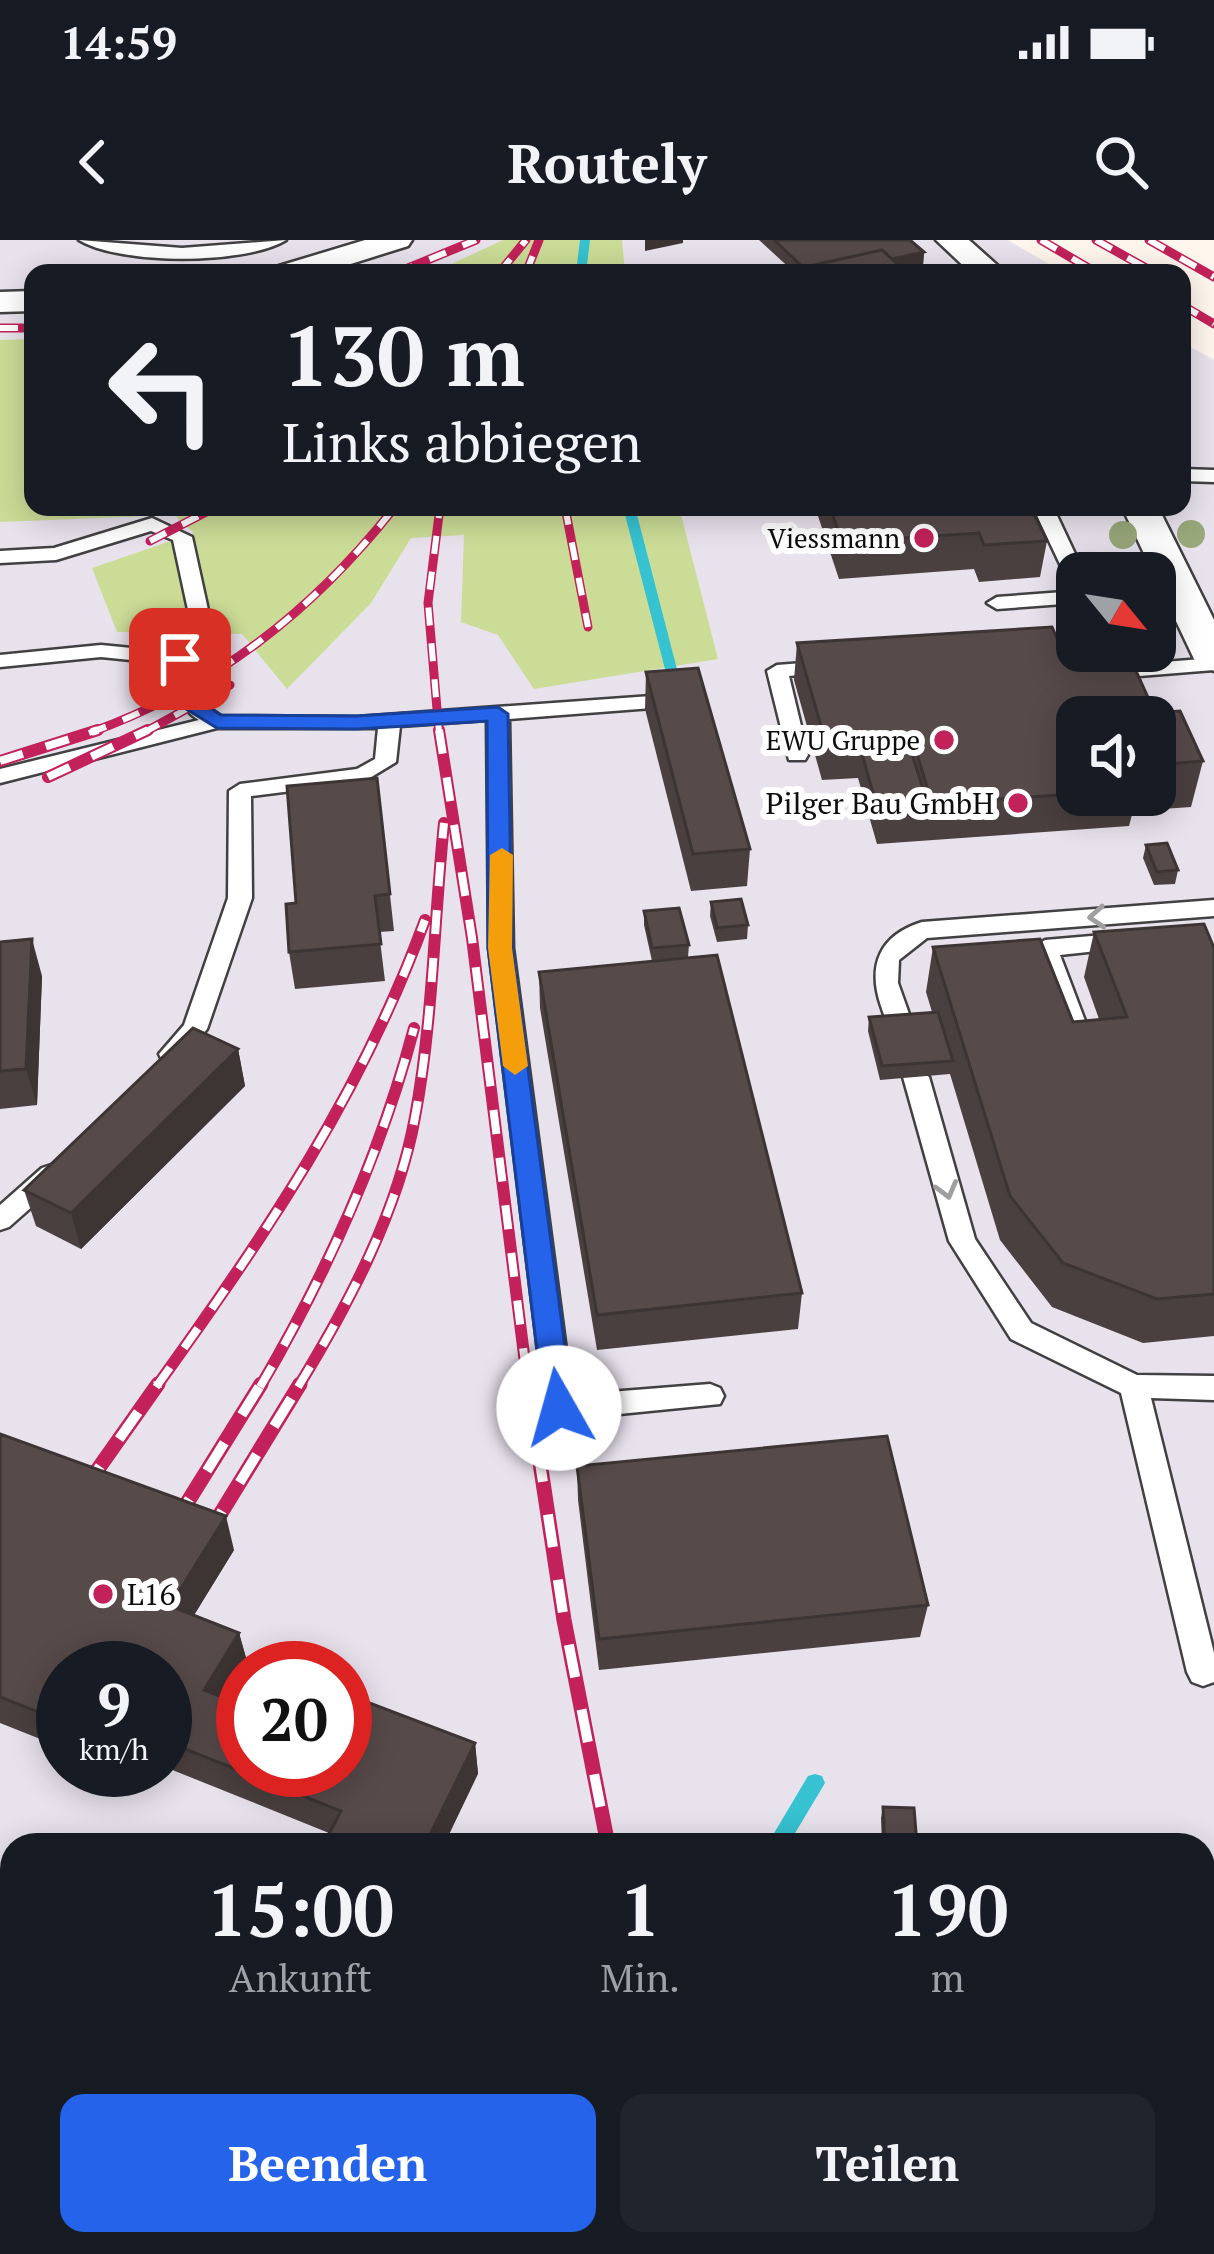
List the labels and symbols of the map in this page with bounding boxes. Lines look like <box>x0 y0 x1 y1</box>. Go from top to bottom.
place label: Viessmann <box>767 520 900 556</box>
marker: Viessmann <box>911 525 937 551</box>
north arrow <box>1056 552 1176 672</box>
pin <box>129 608 231 710</box>
place label: EWU Gruppe <box>766 722 920 758</box>
marker: EWU Gruppe <box>931 727 957 753</box>
place label: Pilger Bau GmbH <box>766 783 994 823</box>
marker: Pilger Bau GmbH <box>1005 790 1031 816</box>
one-way arrow <box>1087 903 1106 929</box>
one-way arrow <box>933 1179 958 1200</box>
position arrow <box>496 1345 622 1471</box>
place label: L16 <box>127 1574 175 1614</box>
marker: L16 <box>90 1581 116 1607</box>
speed limit sign: 20 <box>216 1641 372 1797</box>

